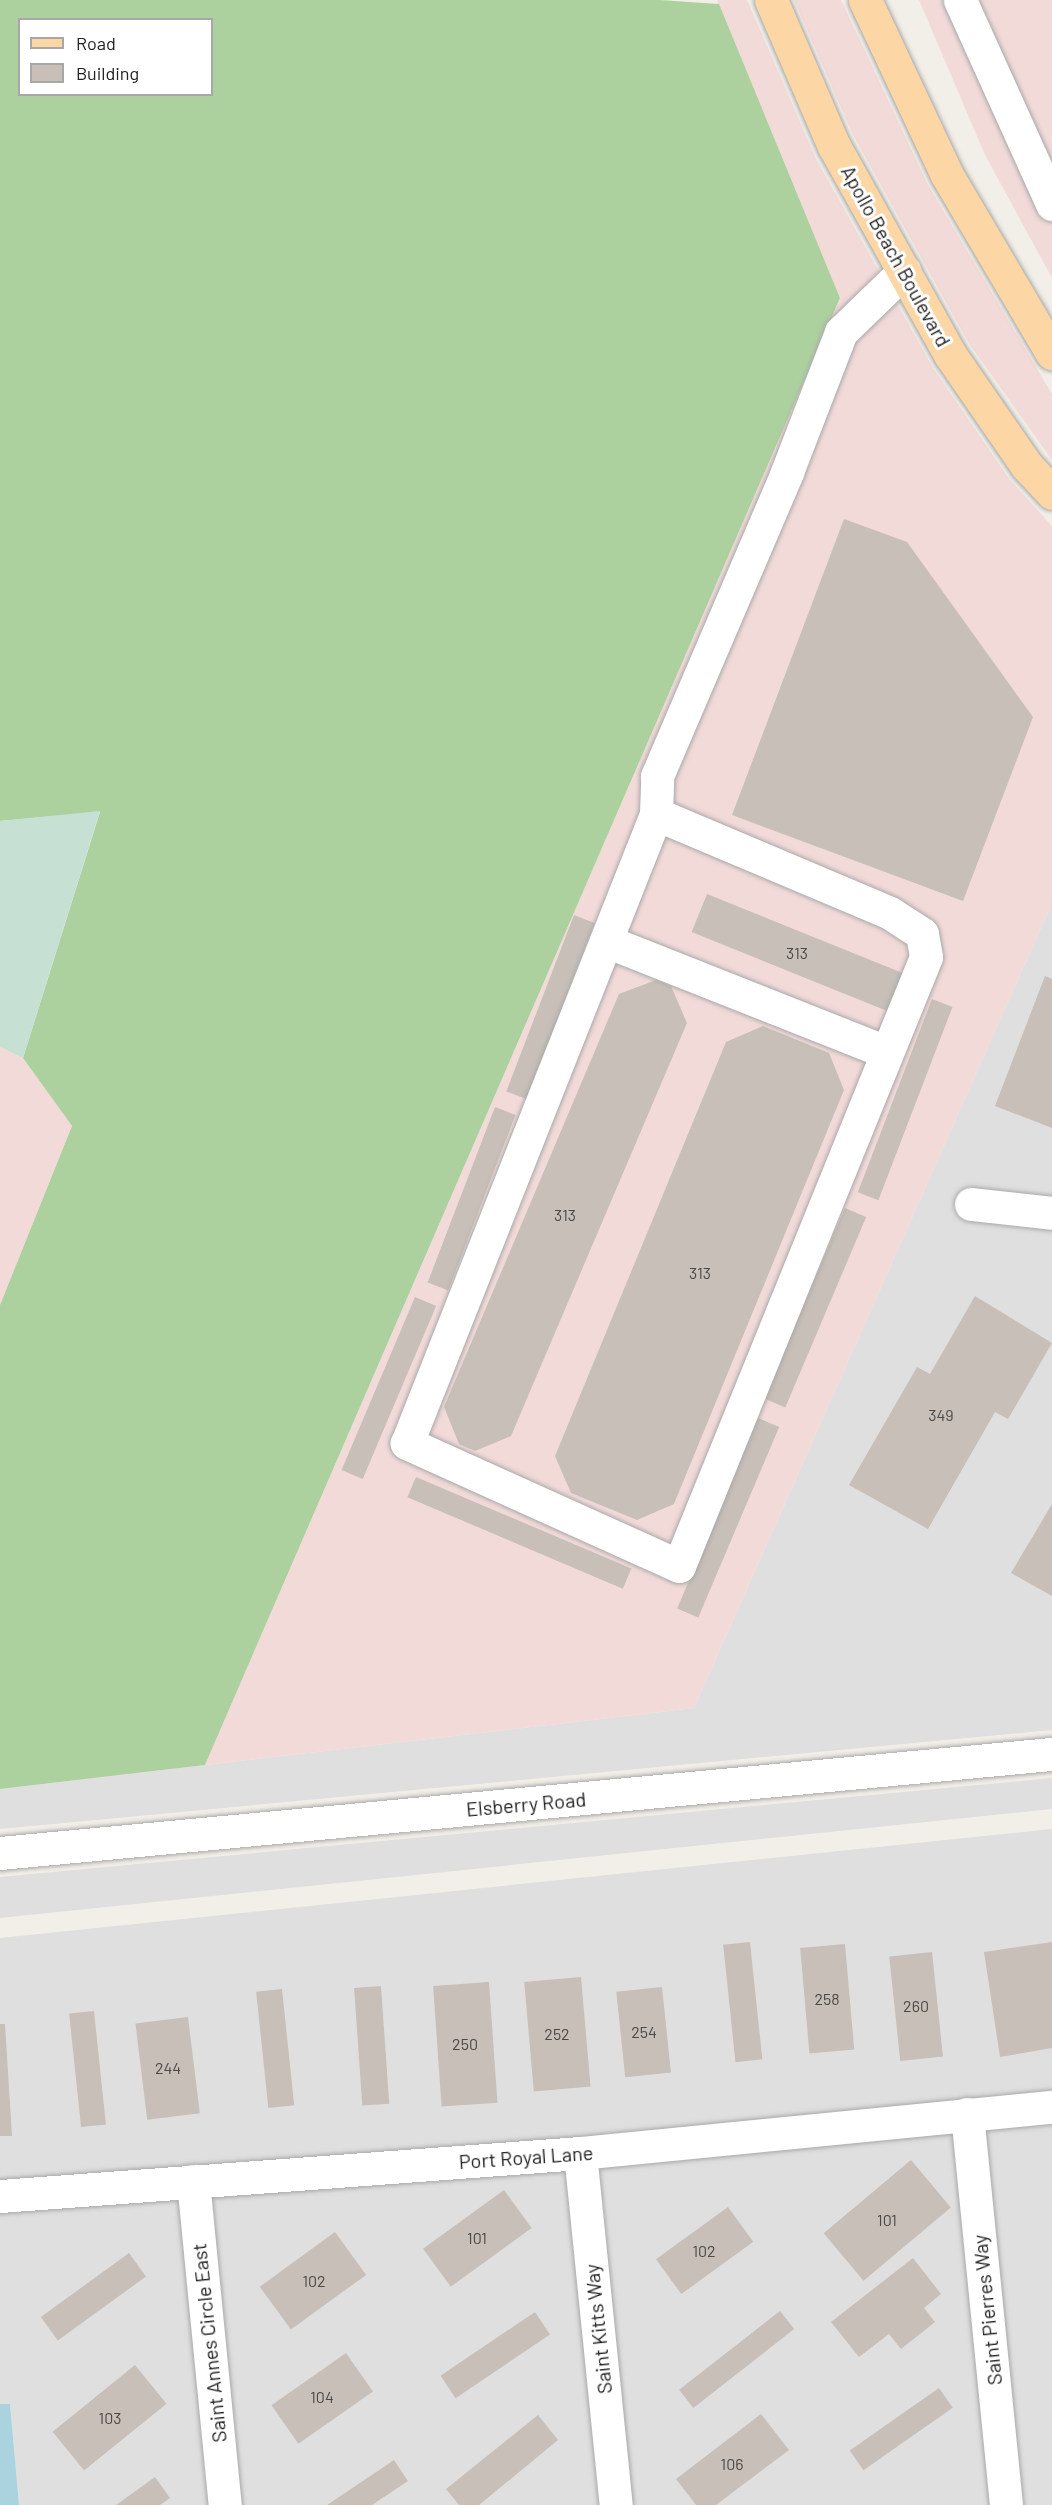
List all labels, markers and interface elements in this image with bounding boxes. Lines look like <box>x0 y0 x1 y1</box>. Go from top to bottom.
legend <box>18 18 213 96</box>
text: Road <box>76 32 116 54</box>
text: Building <box>76 62 139 84</box>
street label: Apollo Beach Boulevard <box>836 161 956 351</box>
house number: 313 <box>786 943 808 963</box>
house number: 313 <box>554 1205 576 1225</box>
house number: 313 <box>689 1263 711 1283</box>
house number: 349 <box>928 1405 954 1425</box>
street label: Elsberry Road <box>465 1787 587 1821</box>
house number: 258 <box>814 1989 840 2009</box>
house number: 260 <box>903 1996 929 2016</box>
house number: 254 <box>631 2022 657 2042</box>
house number: 252 <box>544 2024 570 2044</box>
house number: 250 <box>452 2034 478 2054</box>
house number: 244 <box>155 2058 181 2078</box>
street label: Port Royal Lane <box>458 2140 594 2174</box>
house number: 101 <box>877 2210 897 2230</box>
house number: 101 <box>467 2228 487 2248</box>
street label: Saint Pierres Way <box>967 2234 1007 2386</box>
house number: 102 <box>692 2241 716 2261</box>
street label: Saint Annes Circle East <box>187 2242 231 2444</box>
street label: Saint Kitts Way <box>579 2263 617 2395</box>
house number: 102 <box>302 2271 326 2291</box>
house number: 104 <box>310 2387 334 2407</box>
house number: 103 <box>99 2408 121 2428</box>
house number: 106 <box>721 2454 743 2474</box>

